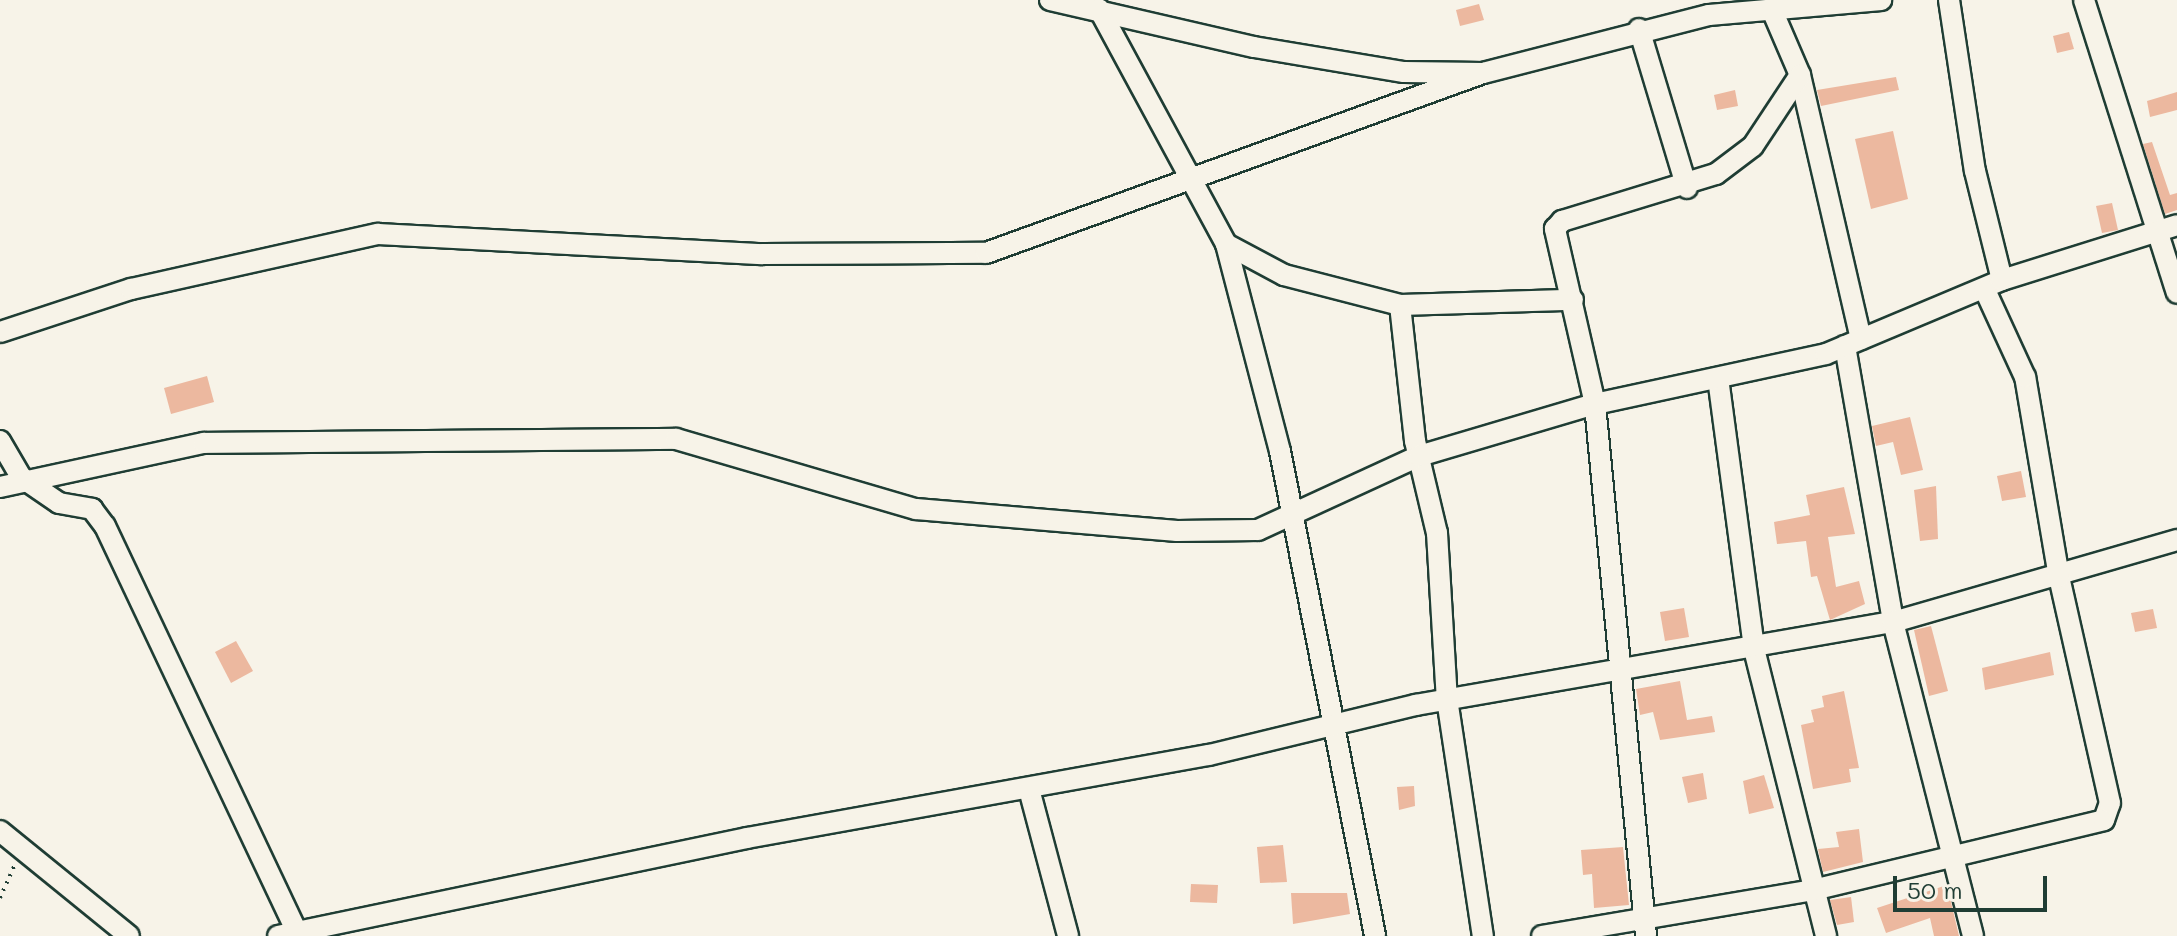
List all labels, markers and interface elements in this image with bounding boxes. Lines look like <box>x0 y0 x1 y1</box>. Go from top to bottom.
scale bar <box>1897 860 2051 910</box>
text: 50 m <box>1907 874 1963 905</box>

